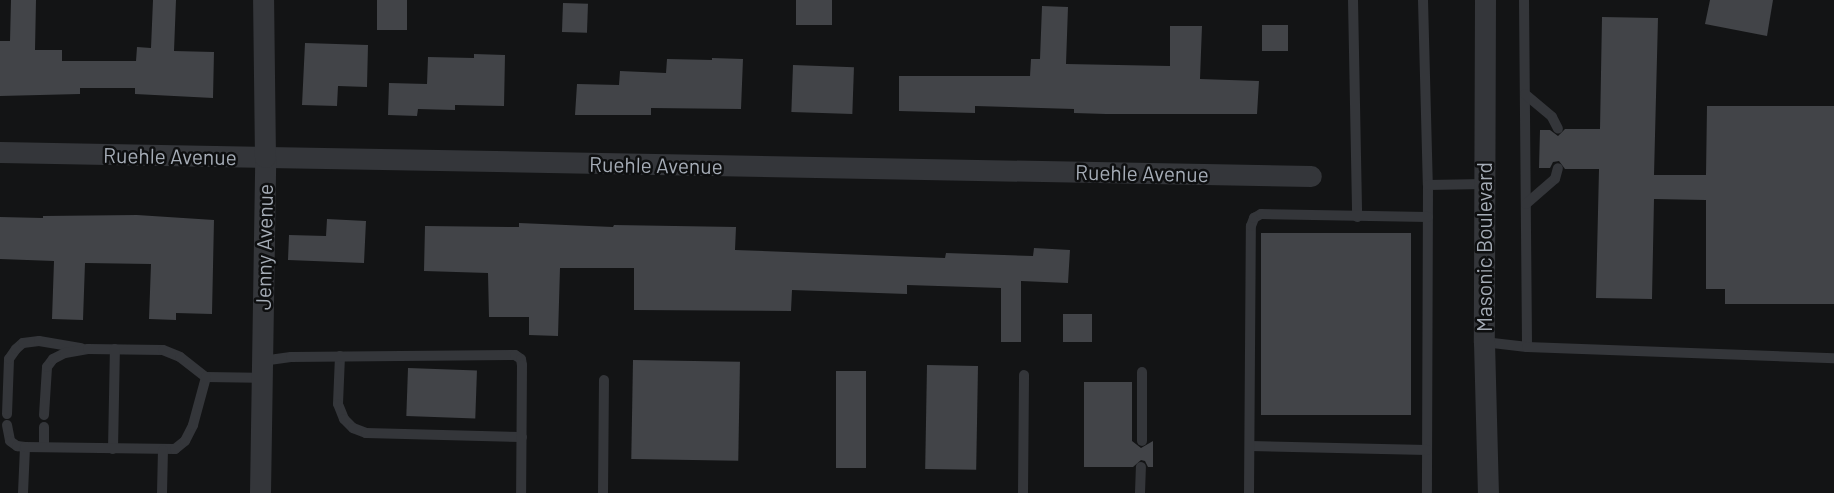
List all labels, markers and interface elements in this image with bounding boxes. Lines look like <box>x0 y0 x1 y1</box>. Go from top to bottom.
street label: Ruehle Avenue <box>103 142 237 170</box>
street label: Ruehle Avenue <box>589 151 723 179</box>
street label: Ruehle Avenue <box>1075 159 1209 187</box>
street label: Masonic Boulevard <box>1471 162 1497 332</box>
street label: Jenny Avenue <box>250 184 278 310</box>

